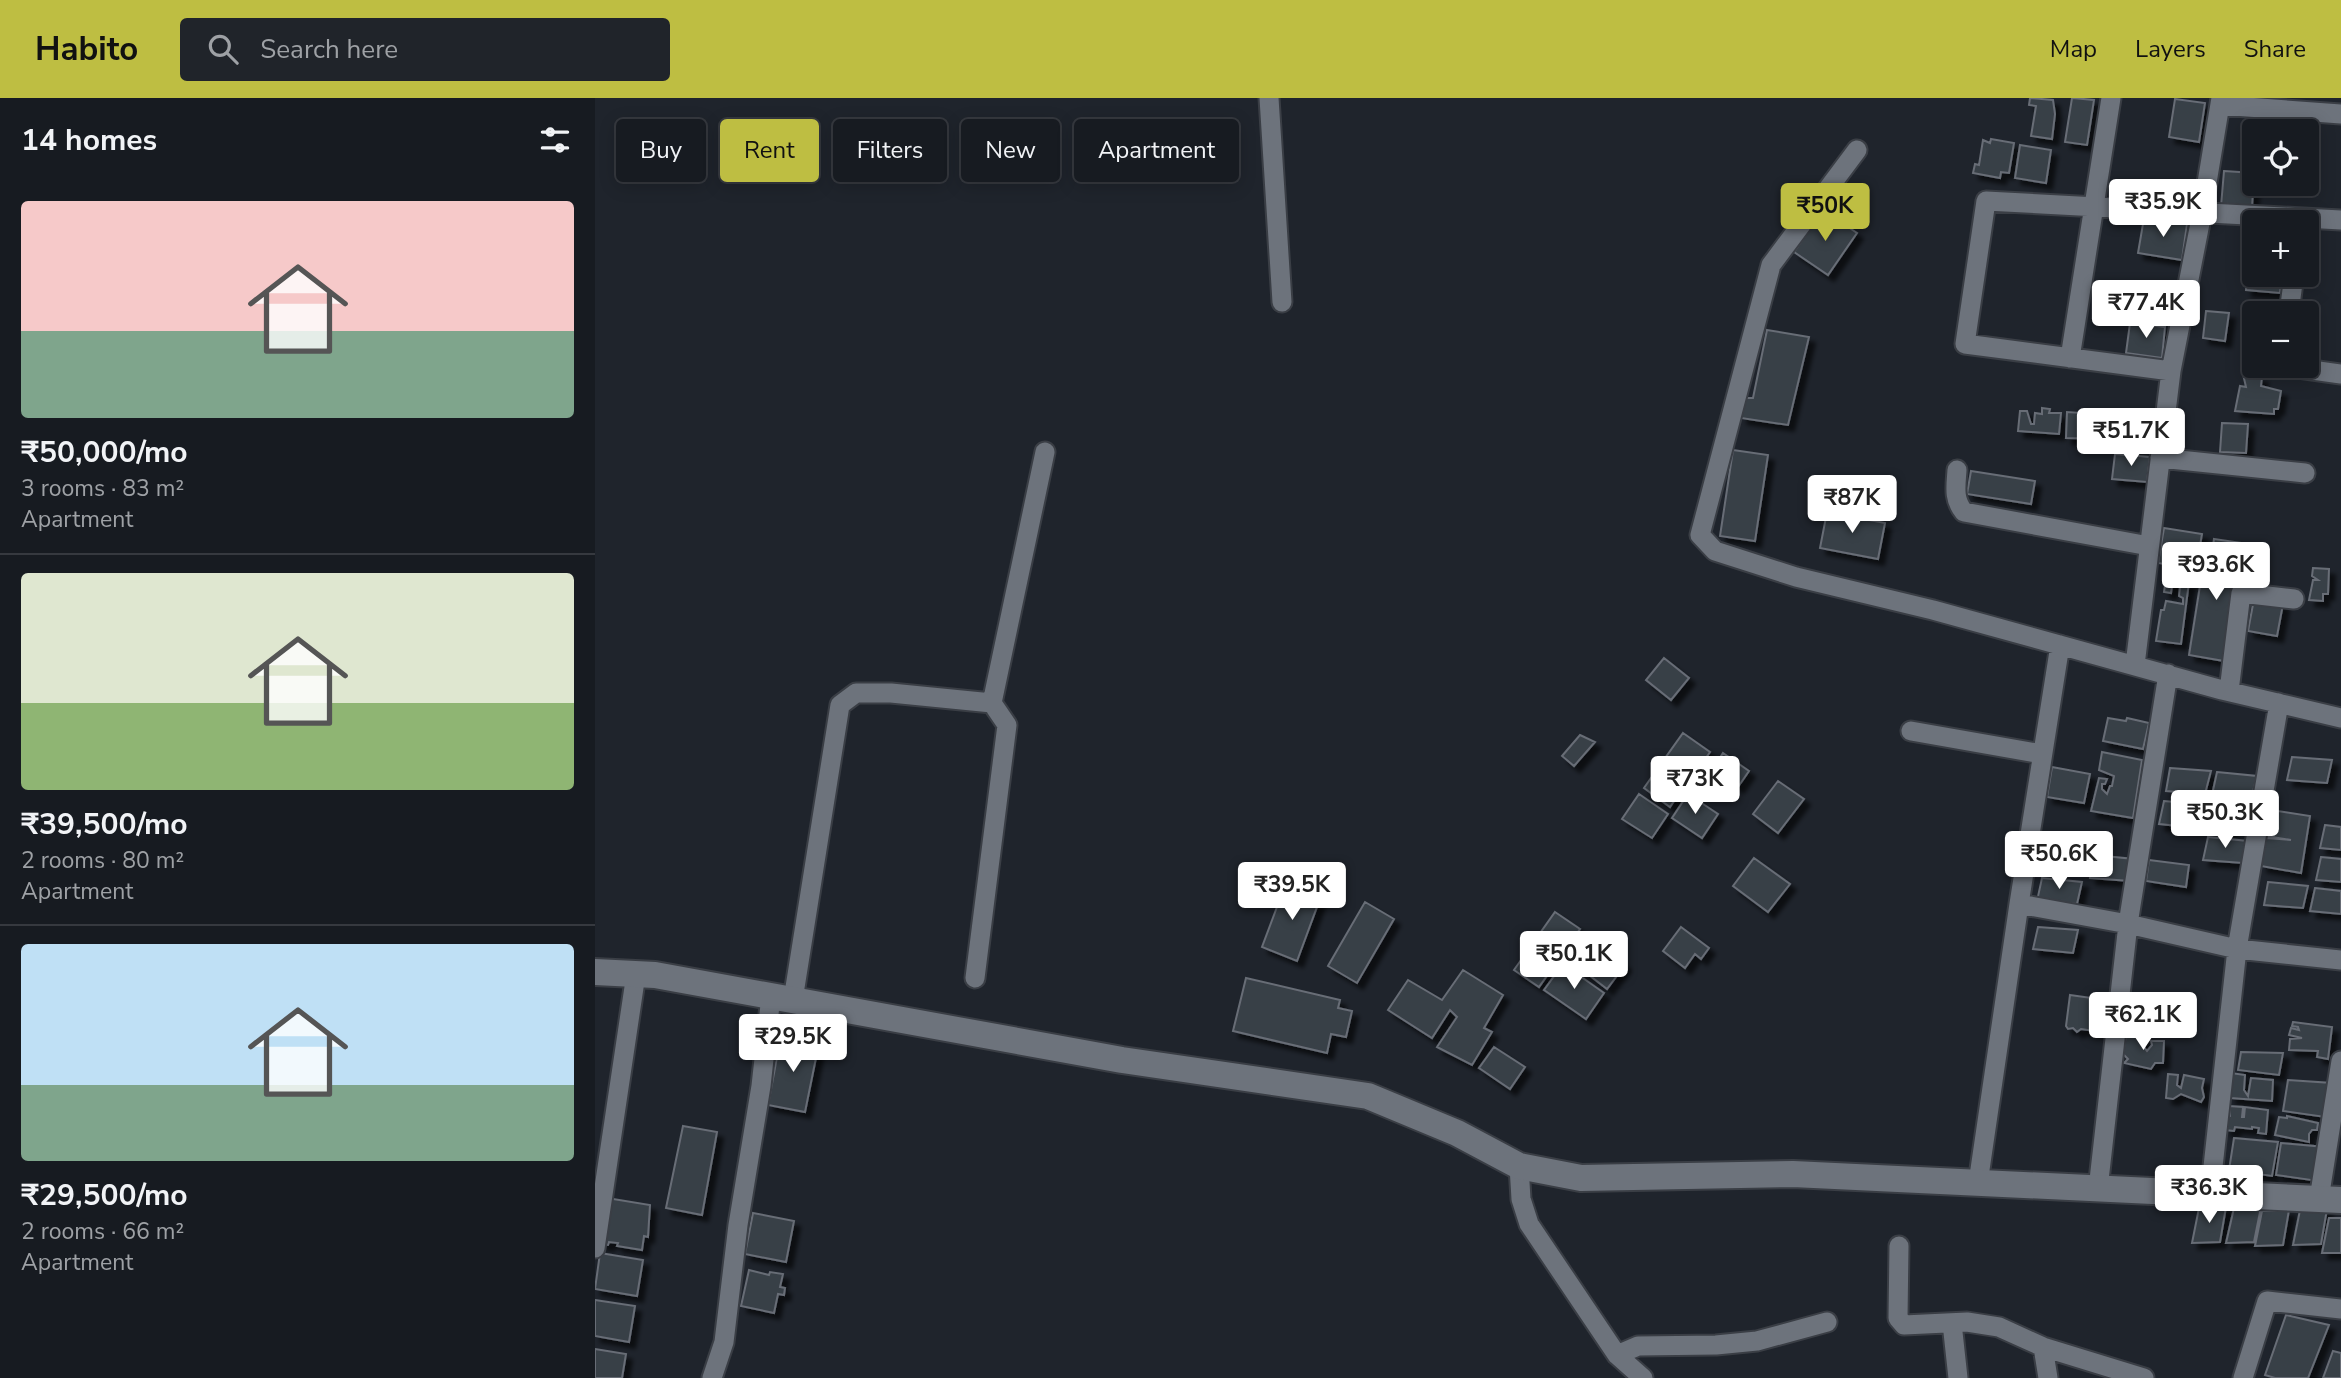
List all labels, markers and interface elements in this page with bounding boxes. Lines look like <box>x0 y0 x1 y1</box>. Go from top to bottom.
search box <box>180 18 670 81</box>
text: Habito <box>35 27 138 72</box>
icon: search <box>204 30 242 68</box>
text: Search here <box>260 32 398 67</box>
text: Map <box>2050 33 2097 65</box>
text: Layers <box>2135 33 2206 65</box>
text: Share <box>2244 33 2306 65</box>
chip: Buy <box>616 119 706 182</box>
chip: Rent <box>720 119 819 182</box>
chip: Filters <box>833 119 947 182</box>
chip: New <box>961 119 1060 182</box>
chip: Apartment <box>1074 119 1239 182</box>
map controls <box>2242 119 2319 378</box>
button: locate <box>2242 119 2319 196</box>
text: 14 homes <box>21 120 157 161</box>
icon: filters <box>536 121 574 159</box>
pin: ₹35.9K <box>2106 180 2220 239</box>
pin: ₹50K <box>1784 184 1866 243</box>
text: ₹35.9K <box>2125 186 2201 217</box>
text: ₹50K <box>1797 190 1853 221</box>
button: + <box>2242 210 2319 287</box>
icon: home <box>235 246 361 372</box>
pin: ₹77.4K <box>2089 280 2203 340</box>
text: ₹77.4K <box>2108 287 2184 318</box>
button: − <box>2242 301 2319 378</box>
pin: ₹51.7K <box>2074 408 2188 468</box>
text: ₹51.7K <box>2093 415 2169 446</box>
text: ₹50,000/mo <box>21 432 188 473</box>
text: 3 rooms · 83 m² <box>21 473 184 504</box>
pin: ₹87K <box>1811 476 1893 535</box>
text: ₹87K <box>1824 482 1880 513</box>
text: Apartment <box>21 504 133 535</box>
pin: ₹93.6K <box>2159 542 2273 602</box>
text: ₹93.6K <box>2178 549 2254 580</box>
icon: home <box>235 618 361 744</box>
pin: ₹73K <box>1654 756 1736 816</box>
text: ₹73K <box>1667 763 1723 794</box>
pin: ₹50.3K <box>2168 790 2282 850</box>
text: ₹50.3K <box>2187 797 2263 828</box>
text: ₹39,500/mo <box>21 804 188 845</box>
pin: ₹50.6K <box>2002 832 2116 891</box>
text: ₹50.6K <box>2021 838 2097 869</box>
text: 2 rooms · 80 m² <box>21 845 184 876</box>
pin: ₹39.5K <box>1235 862 1349 922</box>
text: ₹39.5K <box>1254 869 1330 900</box>
text: Apartment <box>21 876 133 907</box>
pin: ₹50.1K <box>1517 932 1631 991</box>
text: ₹50.1K <box>1536 938 1612 969</box>
icon: home <box>235 989 361 1115</box>
pin: ₹62.1K <box>2086 992 2200 1052</box>
text: ₹62.1K <box>2105 999 2181 1030</box>
pin: ₹29.5K <box>736 1014 850 1074</box>
text: ₹29.5K <box>755 1021 831 1052</box>
pin: ₹36.3K <box>2152 1166 2266 1225</box>
text: ₹36.3K <box>2171 1172 2247 1203</box>
text: ₹29,500/mo <box>21 1175 188 1216</box>
text: 2 rooms · 66 m² <box>21 1216 184 1247</box>
text: Apartment <box>21 1247 133 1278</box>

